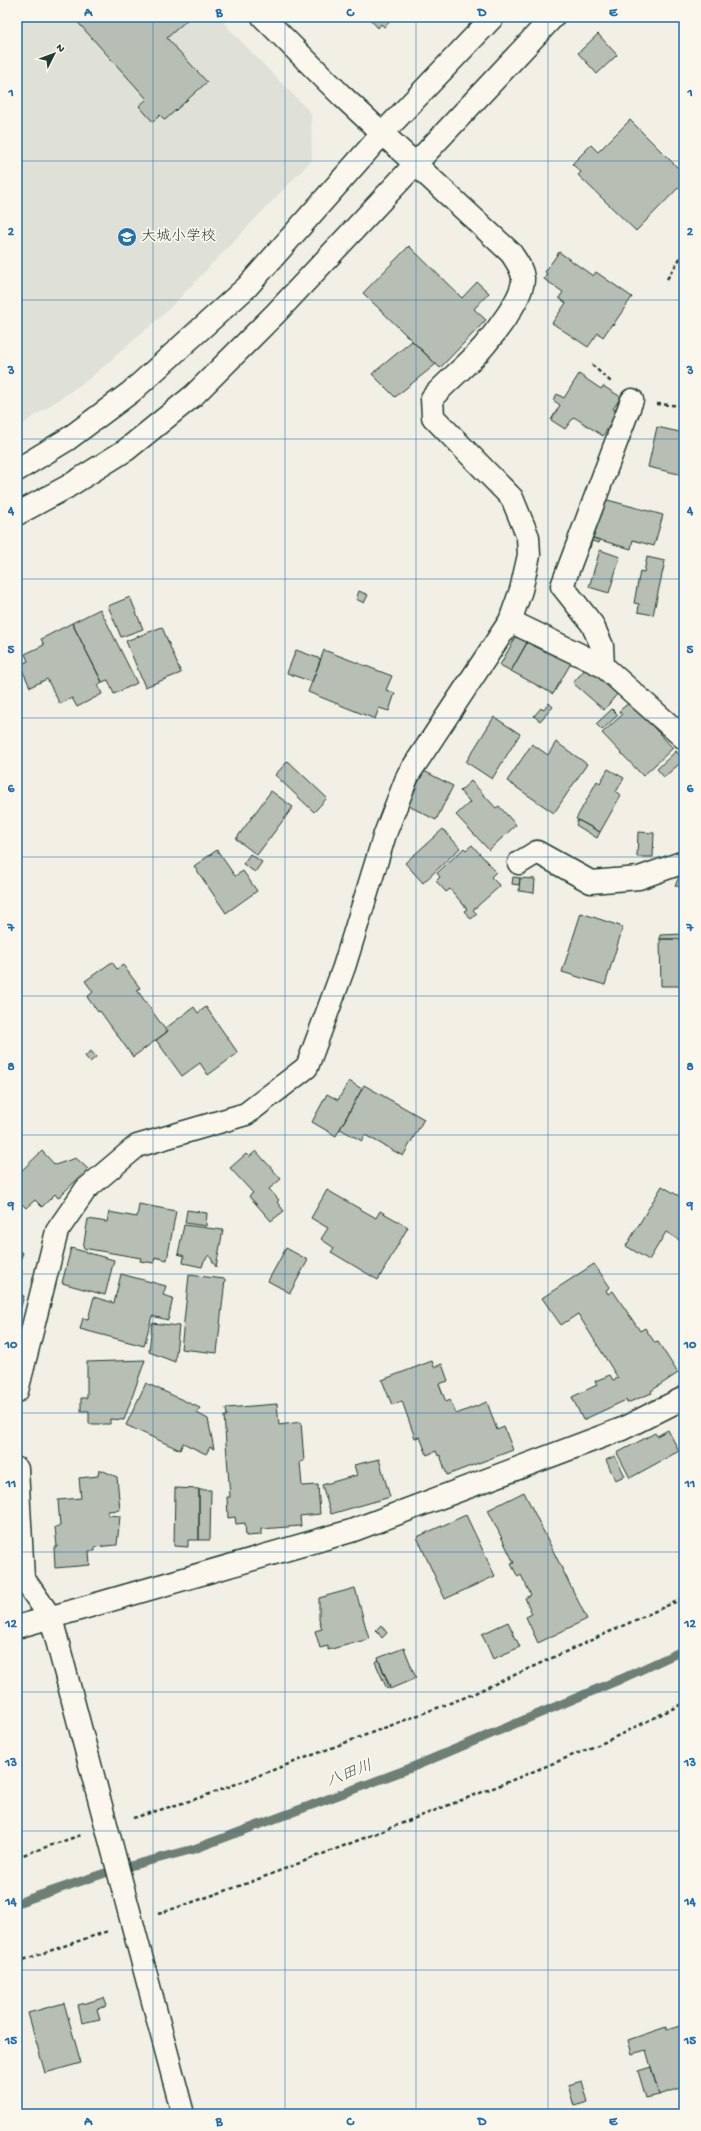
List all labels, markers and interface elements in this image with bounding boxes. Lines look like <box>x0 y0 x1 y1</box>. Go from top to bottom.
text: A <box>83 6 93 21</box>
text: B <box>215 6 224 21</box>
text: C <box>345 6 355 21</box>
text: D <box>477 6 487 21</box>
text: E <box>609 6 618 21</box>
north arrow <box>34 34 74 74</box>
text: N <box>53 42 67 55</box>
text: 1 <box>7 86 14 101</box>
text: 1 <box>686 86 693 101</box>
text: 2 <box>8 225 15 240</box>
text: 2 <box>687 225 694 240</box>
school or university icon: 大城小学校 <box>116 226 138 248</box>
place label: 大城小学校 <box>141 228 216 246</box>
text: 3 <box>7 364 15 379</box>
text: 3 <box>686 364 694 379</box>
text: 4 <box>7 504 15 519</box>
text: 4 <box>686 504 694 519</box>
text: 5 <box>8 643 15 658</box>
text: 5 <box>687 643 694 658</box>
text: 6 <box>8 782 15 797</box>
text: 6 <box>687 782 694 797</box>
text: 7 <box>7 921 16 936</box>
text: 7 <box>686 921 695 936</box>
text: 8 <box>7 1060 15 1075</box>
text: 8 <box>686 1060 694 1075</box>
text: 9 <box>7 1199 15 1214</box>
text: 9 <box>686 1199 694 1214</box>
text: 10 <box>4 1338 18 1353</box>
text: 10 <box>683 1338 697 1353</box>
text: 11 <box>5 1477 16 1492</box>
text: 11 <box>684 1477 695 1492</box>
text: 12 <box>4 1617 17 1632</box>
text: 12 <box>683 1617 696 1632</box>
text: 13 <box>4 1756 17 1771</box>
text: 13 <box>683 1756 696 1771</box>
water label: 八田川 <box>324 1757 376 1792</box>
text: 14 <box>4 1895 18 1910</box>
text: 14 <box>683 1895 697 1910</box>
text: 15 <box>4 2034 17 2049</box>
text: 15 <box>683 2034 696 2049</box>
text: A <box>83 2115 93 2130</box>
text: B <box>215 2115 224 2130</box>
text: C <box>345 2115 355 2130</box>
text: D <box>477 2115 487 2130</box>
text: E <box>609 2115 618 2130</box>

